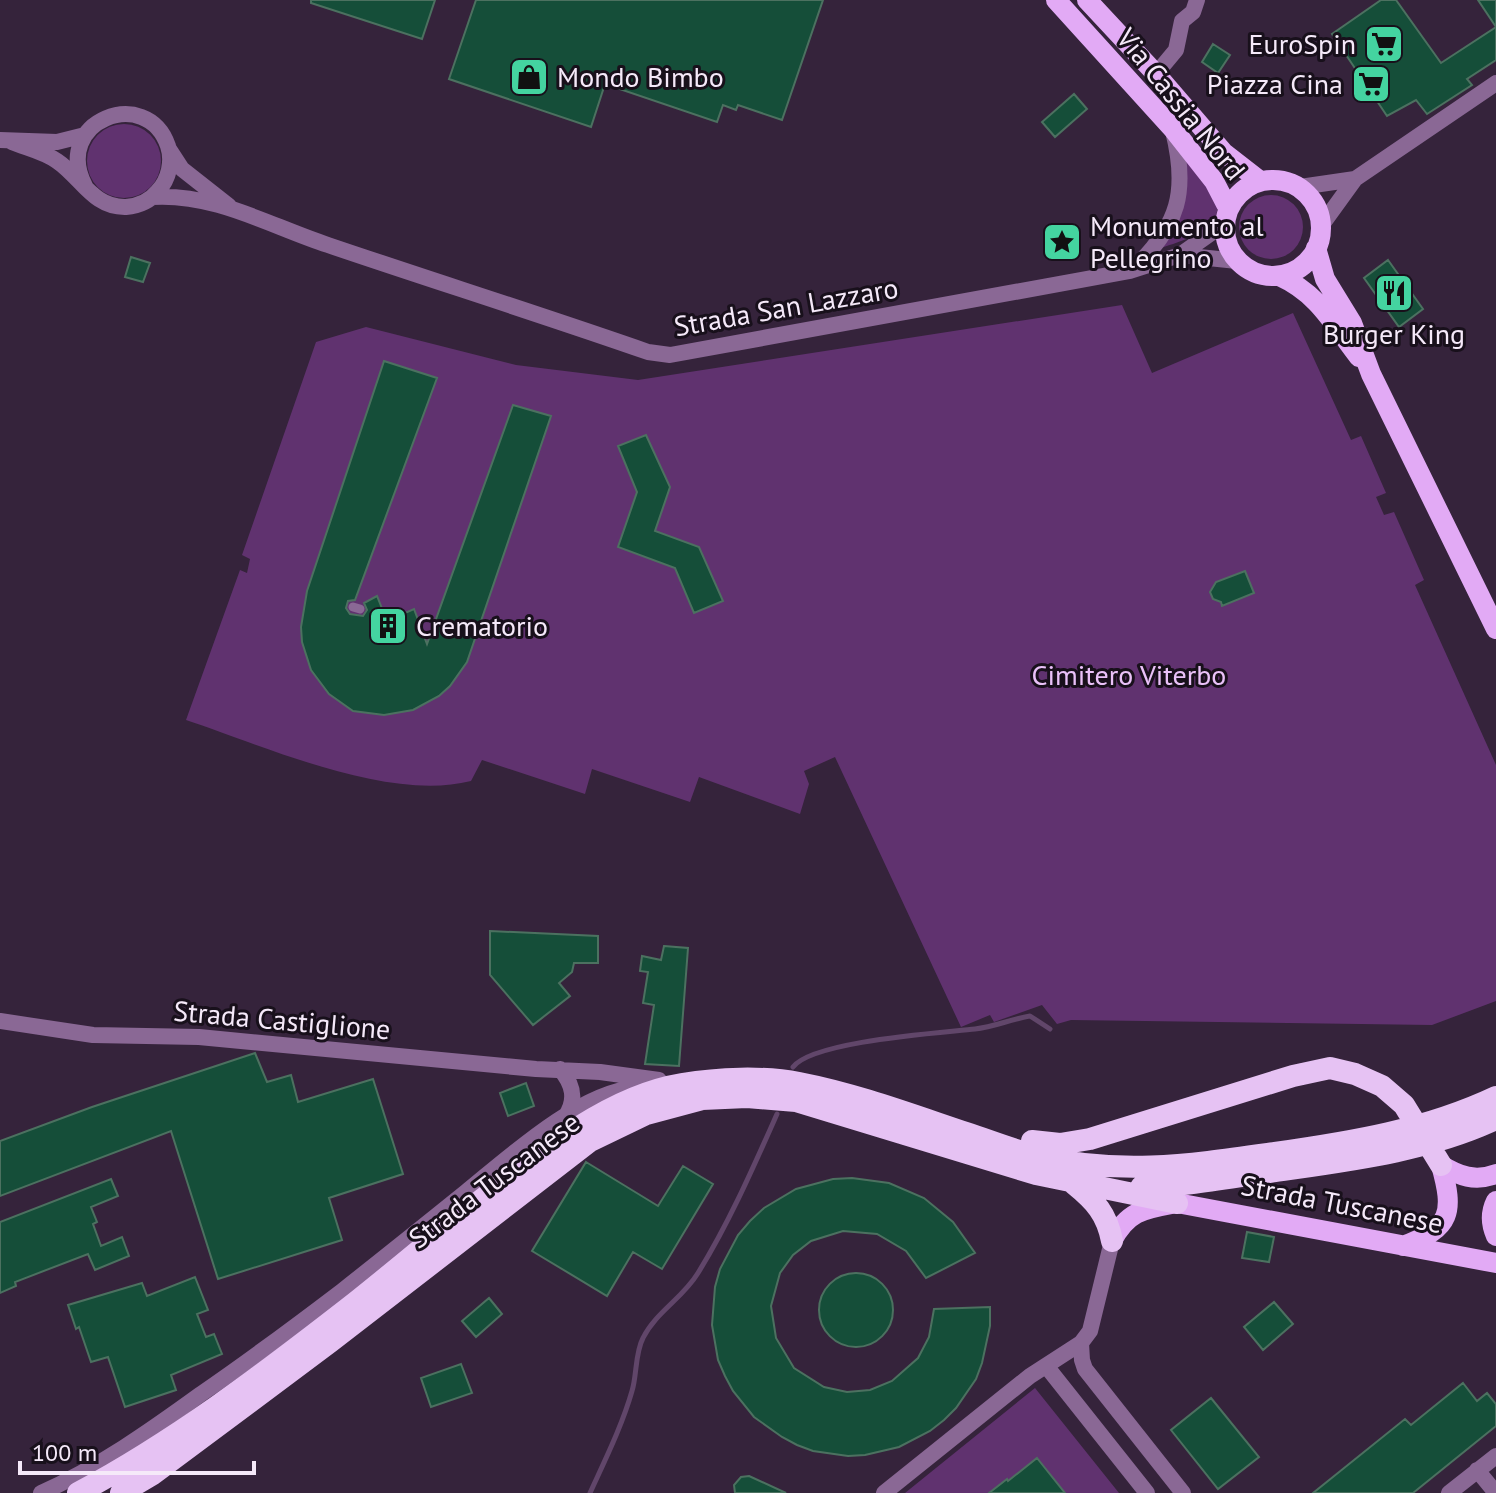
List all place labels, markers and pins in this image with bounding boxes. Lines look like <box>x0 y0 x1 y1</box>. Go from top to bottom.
supermarket icon: EuroSpin <box>1363 23 1405 65</box>
place label: EuroSpin <box>1249 25 1356 62</box>
shop icon: Mondo Bimbo <box>508 56 550 98</box>
place label: Mondo Bimbo <box>557 58 724 95</box>
supermarket icon: Piazza Cina <box>1350 63 1392 105</box>
place label: Piazza Cina <box>1207 65 1343 102</box>
place label: Monumento al Pellegrino <box>1090 207 1264 276</box>
place icon: Monumento al Pellegrino <box>1041 221 1083 263</box>
restaurant icon: Burger King <box>1373 272 1415 314</box>
place label: Burger King <box>1323 315 1465 352</box>
building icon: Crematorio <box>367 605 409 647</box>
place label: Crematorio <box>416 607 548 644</box>

